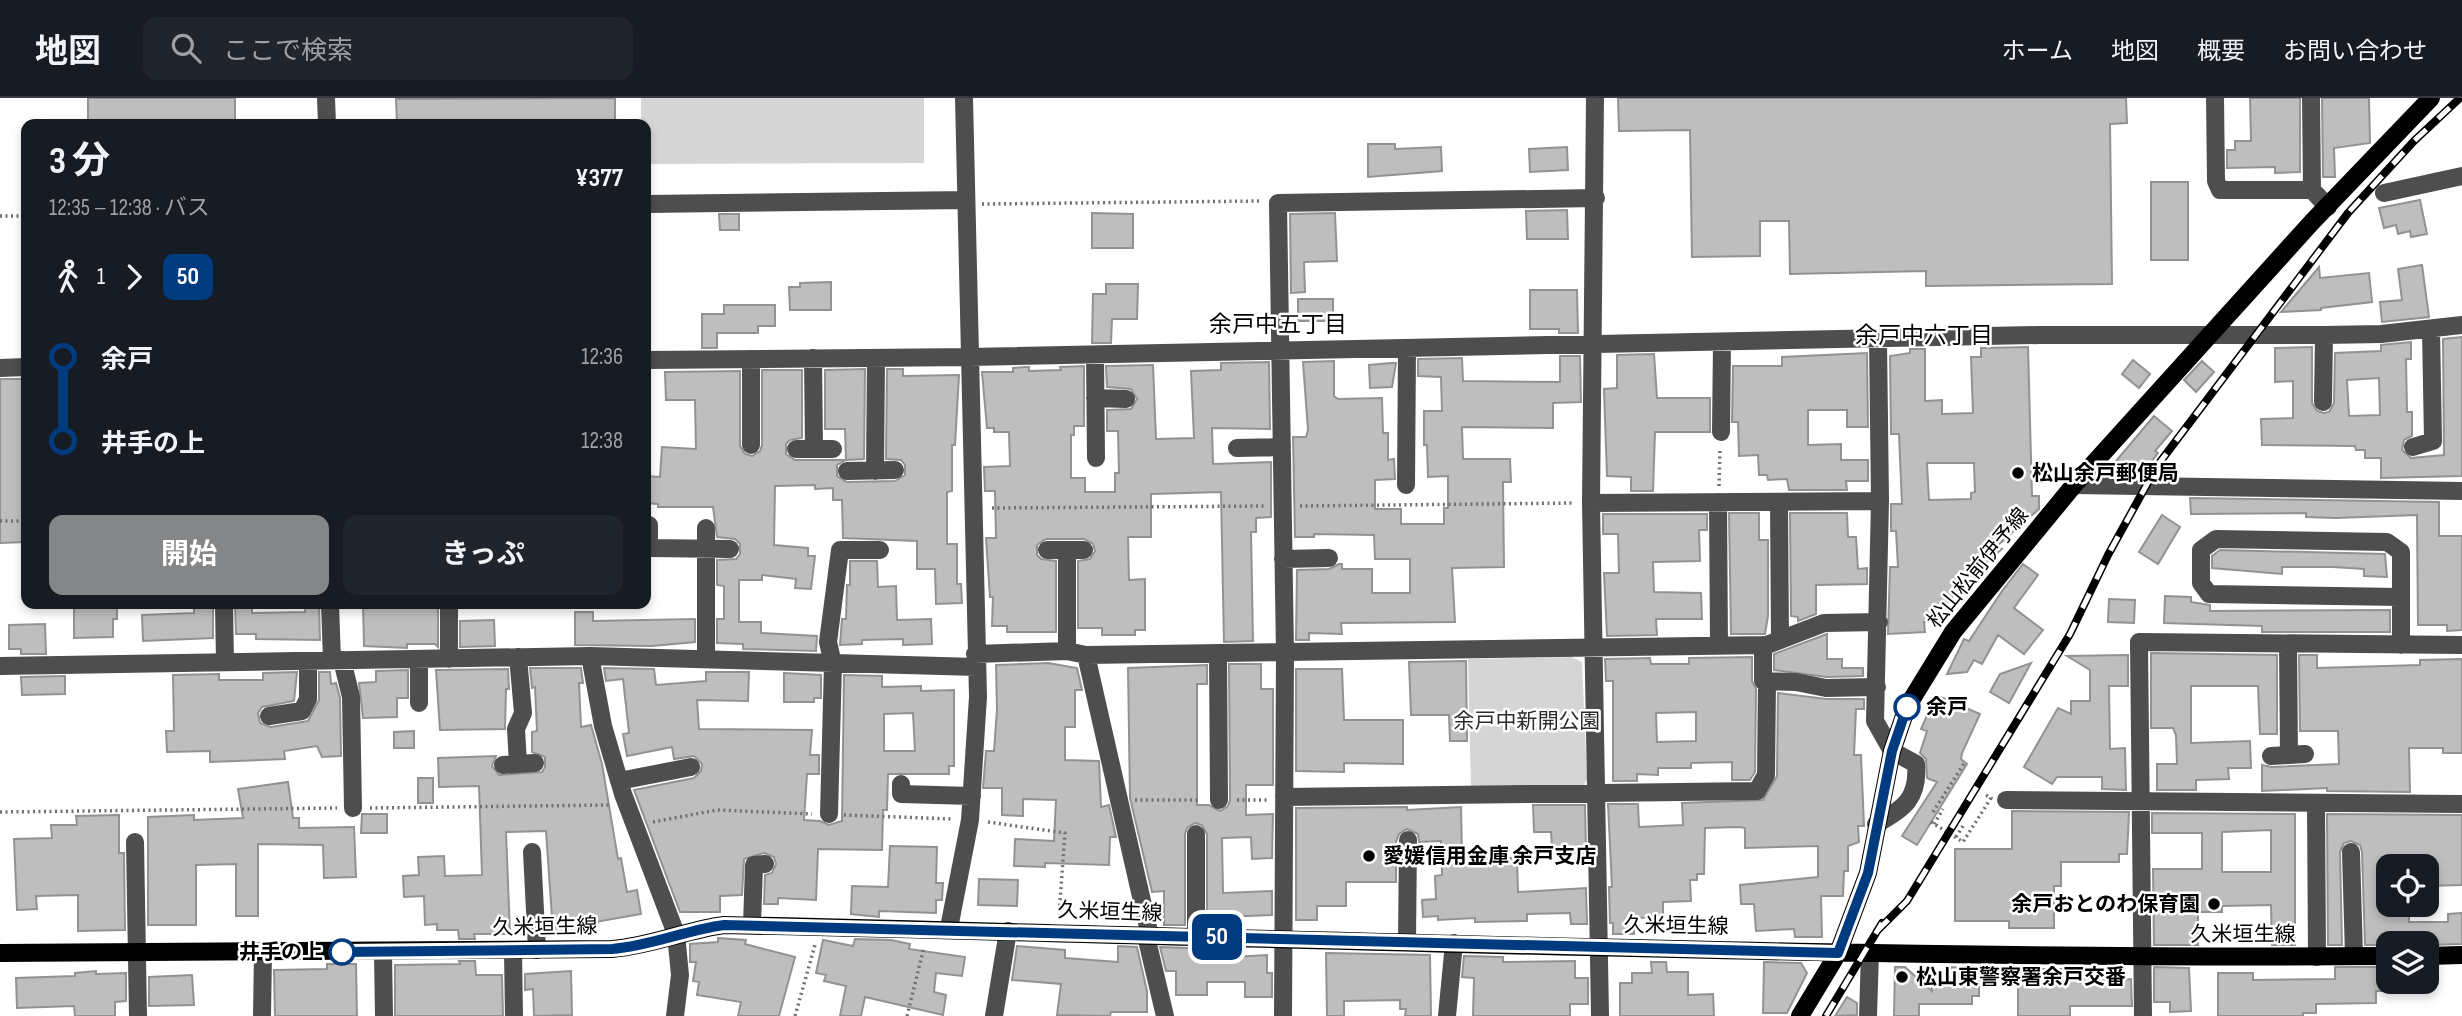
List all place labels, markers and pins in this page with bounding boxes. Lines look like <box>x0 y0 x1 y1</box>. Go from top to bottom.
place label: 松山余戸郵便局 <box>2032 461 2179 486</box>
marker: 松山余戸郵便局 <box>2010 465 2026 481</box>
marker: 余戸 <box>1894 694 1920 720</box>
place label: 余戸 <box>1926 695 1968 720</box>
place label: 愛媛信用金庫 余戸支店 <box>1383 844 1596 869</box>
marker: 愛媛信用金庫 余戸支店 <box>1361 848 1377 864</box>
place label: 余戸おとのわ保育園 <box>2011 892 2200 917</box>
marker: 余戸おとのわ保育園 <box>2206 896 2222 912</box>
marker: 井手の上 <box>329 939 355 965</box>
place label: 井手の上 <box>239 940 323 965</box>
place label: 松山東警察署余戸交番 <box>1916 965 2126 990</box>
marker: 松山東警察署余戸交番 <box>1894 969 1910 985</box>

